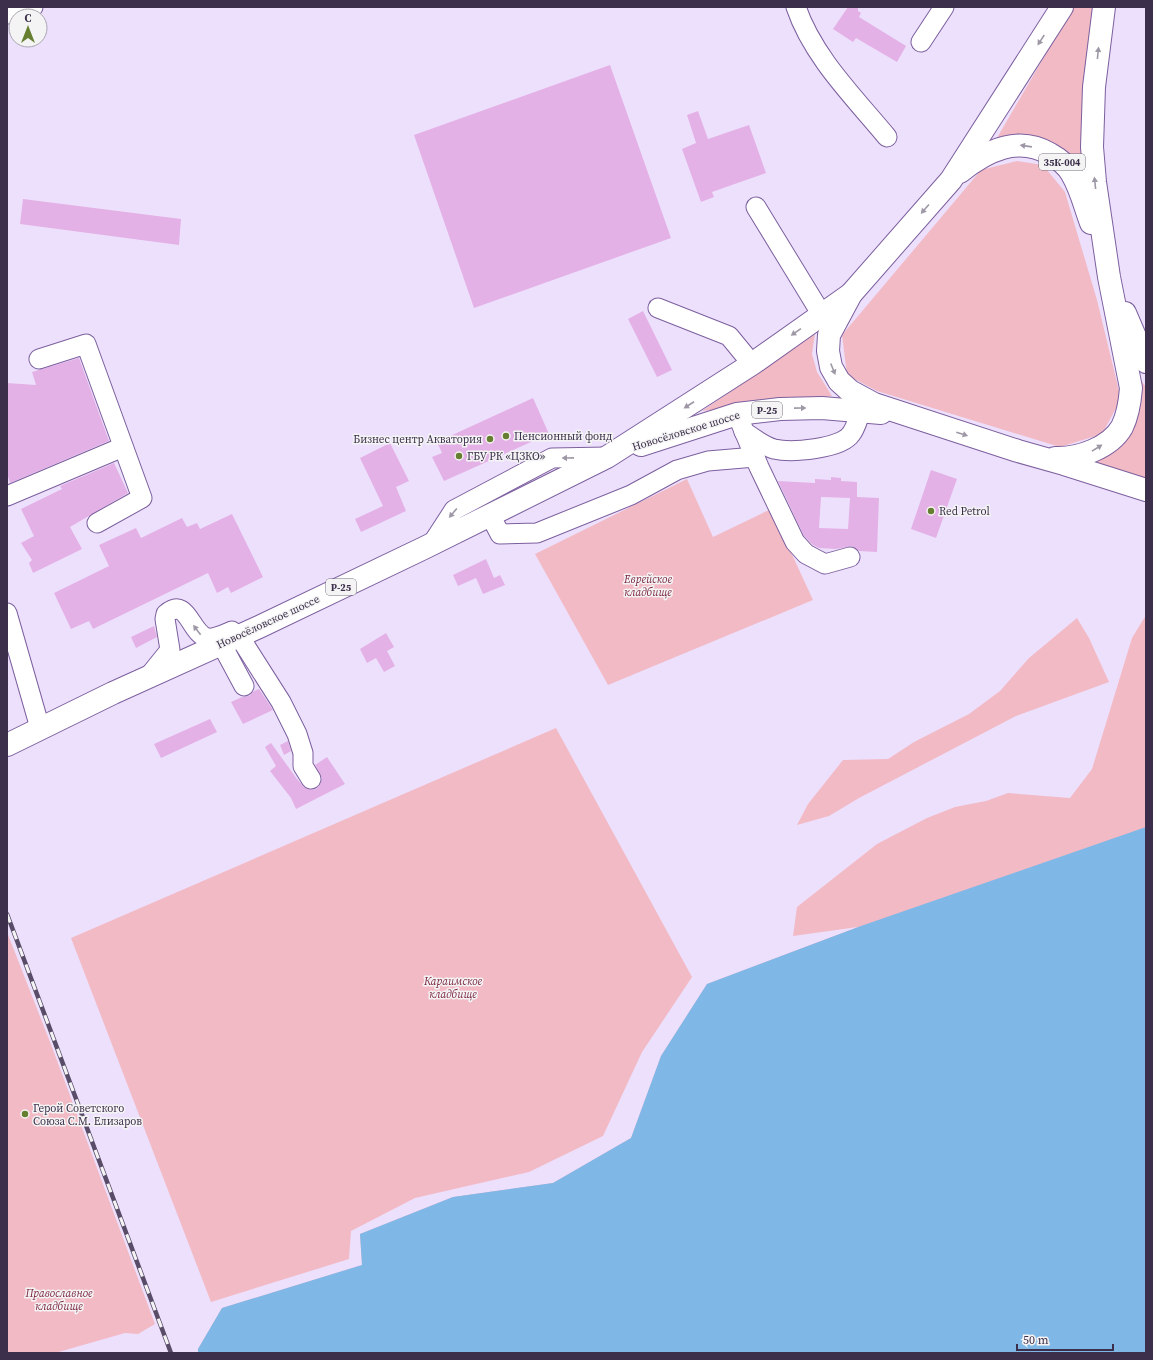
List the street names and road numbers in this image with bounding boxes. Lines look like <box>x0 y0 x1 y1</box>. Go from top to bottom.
road number: 35К-004 <box>1039 154 1085 170</box>
road number: Р-25 <box>752 402 782 418</box>
street label: Новосёловское шоссе <box>630 407 742 455</box>
road number: Р-25 <box>326 579 356 595</box>
street label: Новосёловское шоссе <box>214 591 322 652</box>

